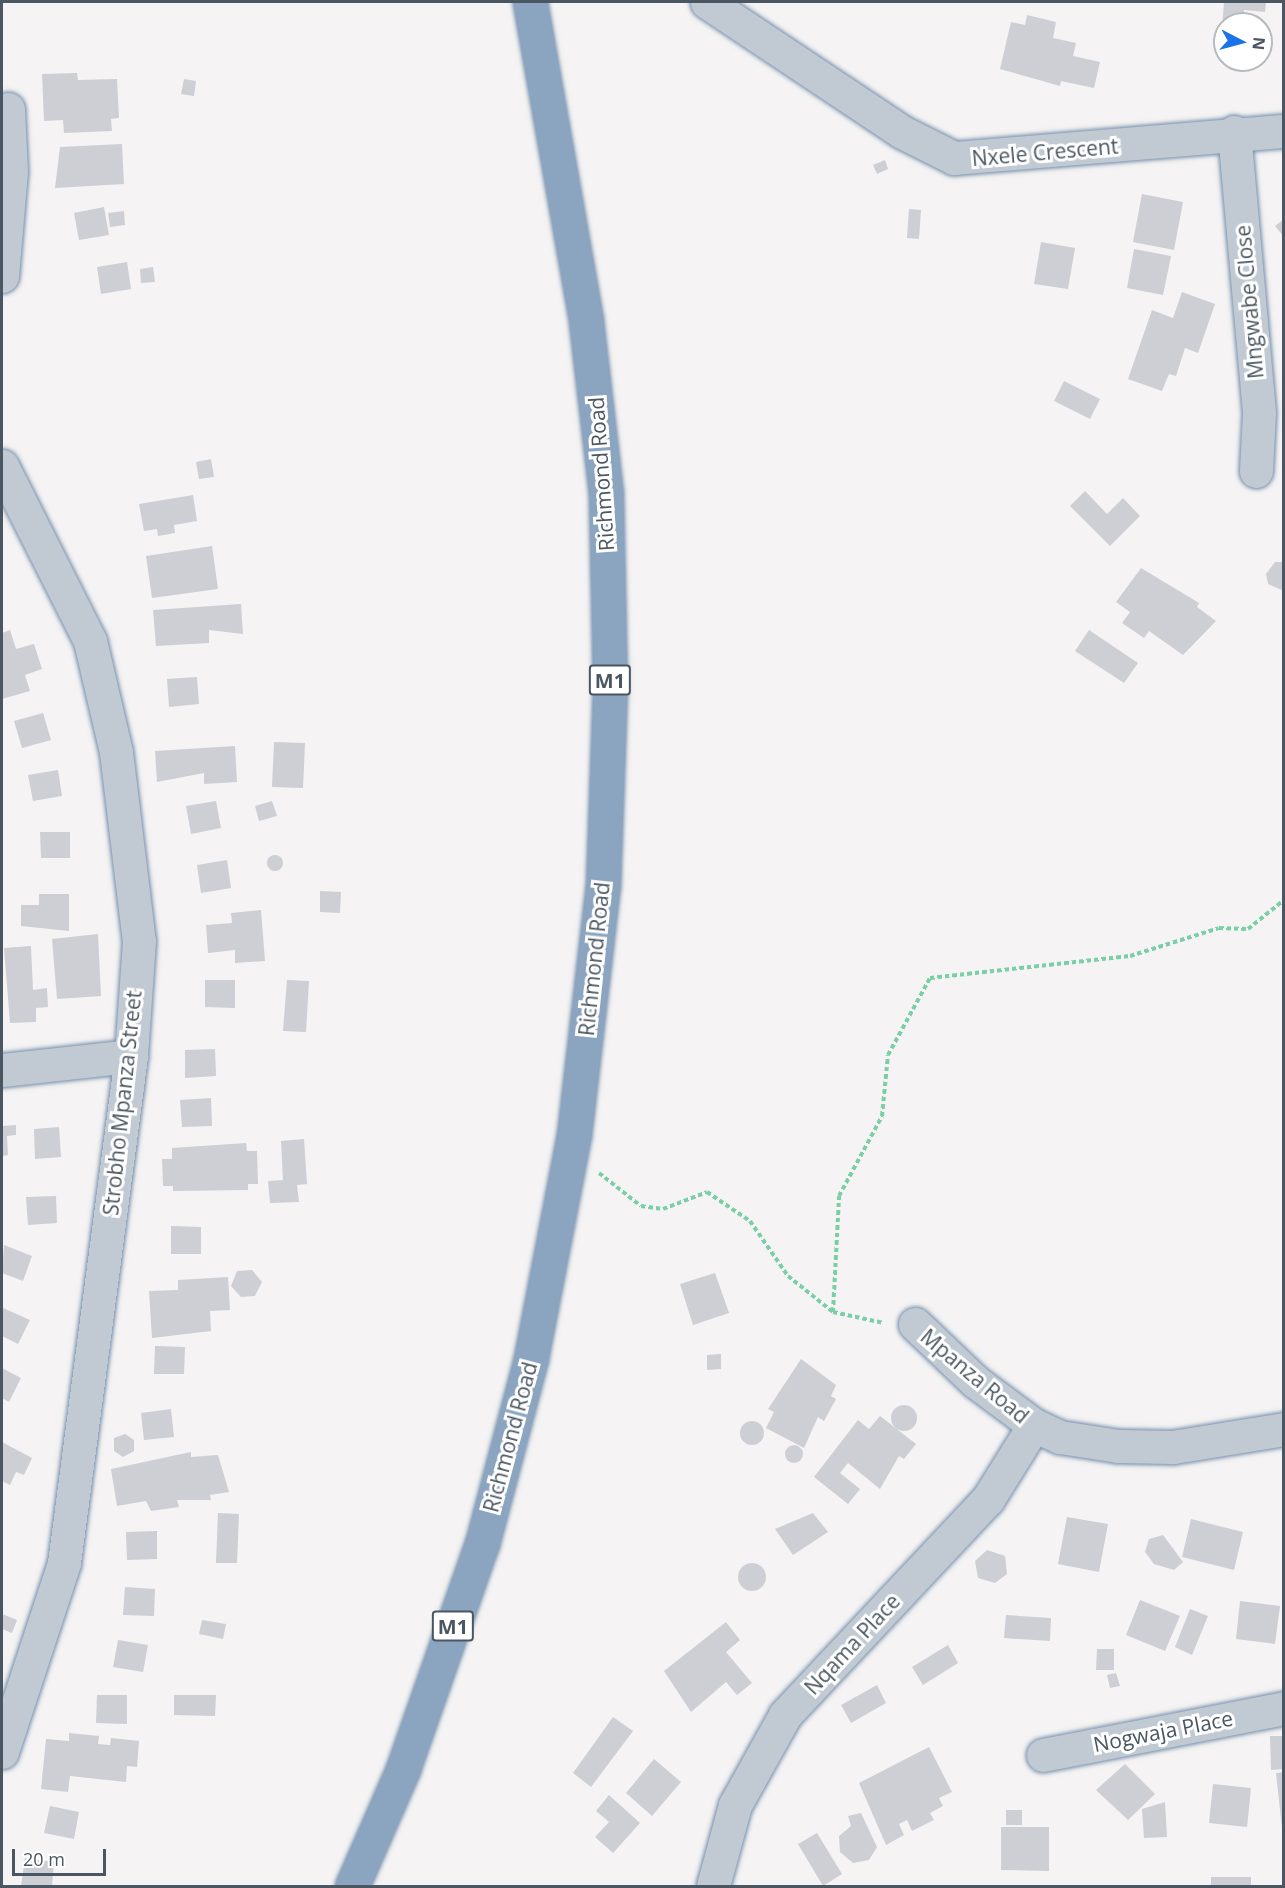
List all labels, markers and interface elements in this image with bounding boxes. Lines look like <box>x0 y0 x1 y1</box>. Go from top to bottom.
north arrow <box>1213 12 1273 72</box>
text: N <box>1247 36 1271 51</box>
street label: Nxele Crescent <box>971 133 1119 171</box>
street label: Mngwabe Close <box>1230 224 1268 380</box>
street label: Richmond Road <box>583 396 619 552</box>
road number: M1 <box>588 663 632 697</box>
street label: Richmond Road <box>573 881 615 1037</box>
street label: Strobho Mpanza Street <box>98 989 146 1217</box>
street label: Mpanza Road <box>916 1323 1034 1429</box>
street label: Richmond Road <box>478 1359 542 1515</box>
street label: Nqama Place <box>799 1588 905 1700</box>
road number: M1 <box>430 1609 476 1643</box>
street label: Nogwaja Place <box>1091 1705 1235 1757</box>
scale bar <box>15 1837 110 1875</box>
text: 20 m <box>23 1847 65 1871</box>

